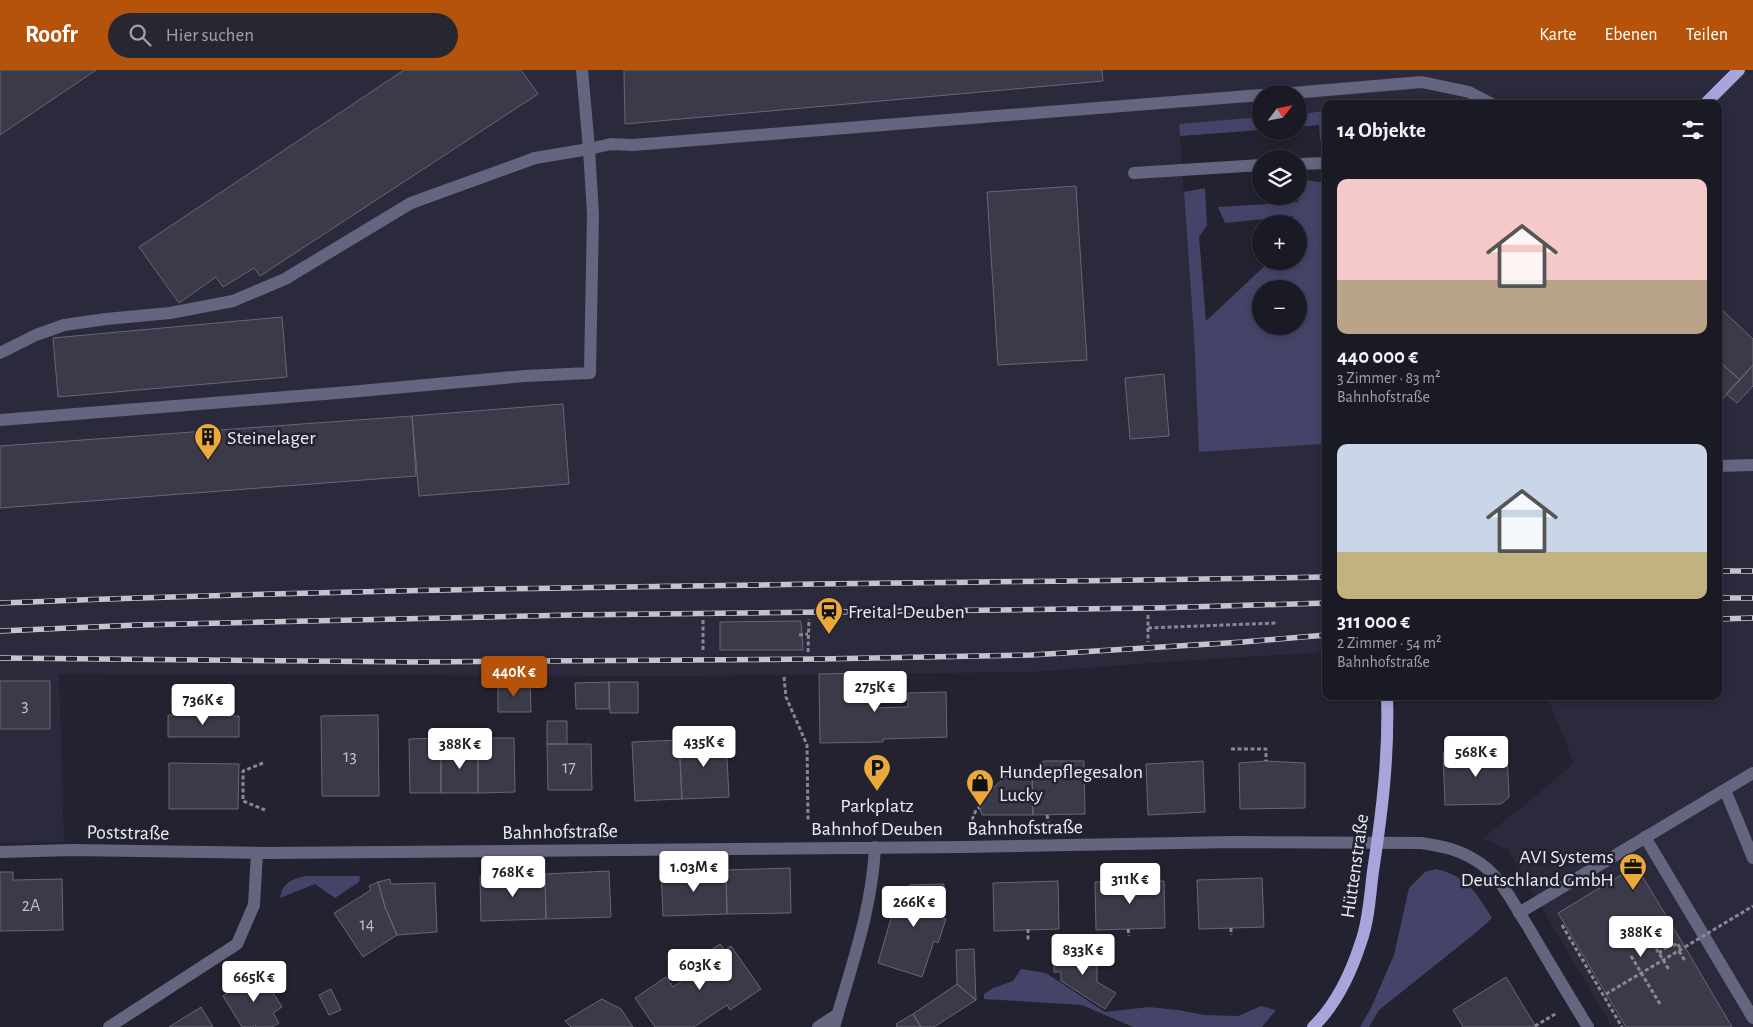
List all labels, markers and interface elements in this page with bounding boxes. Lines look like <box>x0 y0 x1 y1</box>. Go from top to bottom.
search box <box>108 13 458 58</box>
icon: search <box>126 21 154 49</box>
text: Roofr <box>25 23 78 47</box>
text: Hier suchen <box>166 26 254 45</box>
text: Karte <box>1539 26 1577 44</box>
text: Ebenen <box>1605 26 1658 44</box>
text: Teilen <box>1686 26 1728 44</box>
north arrow <box>1252 85 1308 140</box>
map controls <box>1252 85 1307 335</box>
icon: filters <box>1679 116 1707 144</box>
text: 14 Objekte <box>1337 120 1426 141</box>
button: layers <box>1252 150 1307 205</box>
icon: home <box>1477 211 1567 301</box>
button: + <box>1252 215 1307 270</box>
button: − <box>1252 280 1307 335</box>
text: 440 000 € <box>1337 346 1418 367</box>
text: 3 Zimmer · 83 m² <box>1337 370 1441 386</box>
text: Bahnhofstraße <box>1337 389 1430 405</box>
building icon: Steinelager <box>193 422 223 461</box>
place label: Steinelager <box>227 428 316 448</box>
icon: home <box>1477 476 1567 566</box>
station icon: Freital-Deuben <box>814 596 844 635</box>
place label: Freital-Deuben <box>848 602 965 622</box>
text: 311 000 € <box>1337 611 1410 632</box>
text: 2 Zimmer · 54 m² <box>1337 635 1442 651</box>
text: Bahnhofstraße <box>1337 654 1430 670</box>
pin: 440K € <box>473 656 555 698</box>
text: 440K € <box>492 664 536 680</box>
pin: 275K € <box>834 670 916 713</box>
text: 275K € <box>855 679 895 695</box>
pin: 736K € <box>162 684 244 726</box>
text: 736K € <box>183 692 223 708</box>
house number: 3 <box>21 697 29 715</box>
pin: 435K € <box>663 726 745 768</box>
pin: 388K € <box>419 728 501 770</box>
text: 435K € <box>683 734 725 750</box>
text: 388K € <box>439 736 481 752</box>
pin: 568K € <box>1435 736 1517 778</box>
text: 568K € <box>1455 744 1497 760</box>
house number: 13 <box>343 748 357 766</box>
parking icon: Parkplatz Bahnhof Deuben <box>862 753 892 792</box>
house number: 17 <box>562 759 576 777</box>
place label: Hundepflegesalon Lucky <box>999 762 1143 805</box>
shop icon: Hundepflegesalon Lucky <box>965 768 995 807</box>
place label: Parkplatz Bahnhof Deuben <box>811 796 943 839</box>
street label: Hüttenstraße <box>1338 813 1372 920</box>
street label: Bahnhofstraße <box>967 817 1083 839</box>
street label: Bahnhofstraße <box>502 821 618 843</box>
street label: Poststraße <box>86 822 170 844</box>
place label: AVI Systems Deutschland GmbH <box>1461 847 1614 890</box>
pin: 1.03M € <box>648 850 740 893</box>
office icon: AVI Systems Deutschland GmbH <box>1618 852 1648 891</box>
pin: 768K € <box>472 856 554 898</box>
text: 1.03M € <box>670 859 718 875</box>
pin: 311K € <box>1089 862 1171 905</box>
text: 768K € <box>492 864 534 880</box>
text: 311K € <box>1111 871 1149 887</box>
pin: 266K € <box>873 886 955 928</box>
text: 266K € <box>893 894 935 910</box>
house number: 2A <box>22 897 41 915</box>
house number: 14 <box>360 916 375 934</box>
pin: 388K € <box>1600 916 1682 958</box>
text: 388K € <box>1620 924 1662 940</box>
pin: 833K € <box>1042 934 1124 976</box>
text: 833K € <box>1063 942 1103 958</box>
pin: 603K € <box>659 948 741 991</box>
text: 603K € <box>679 957 721 973</box>
pin: 665K € <box>213 960 295 1003</box>
text: 665K € <box>233 969 275 985</box>

